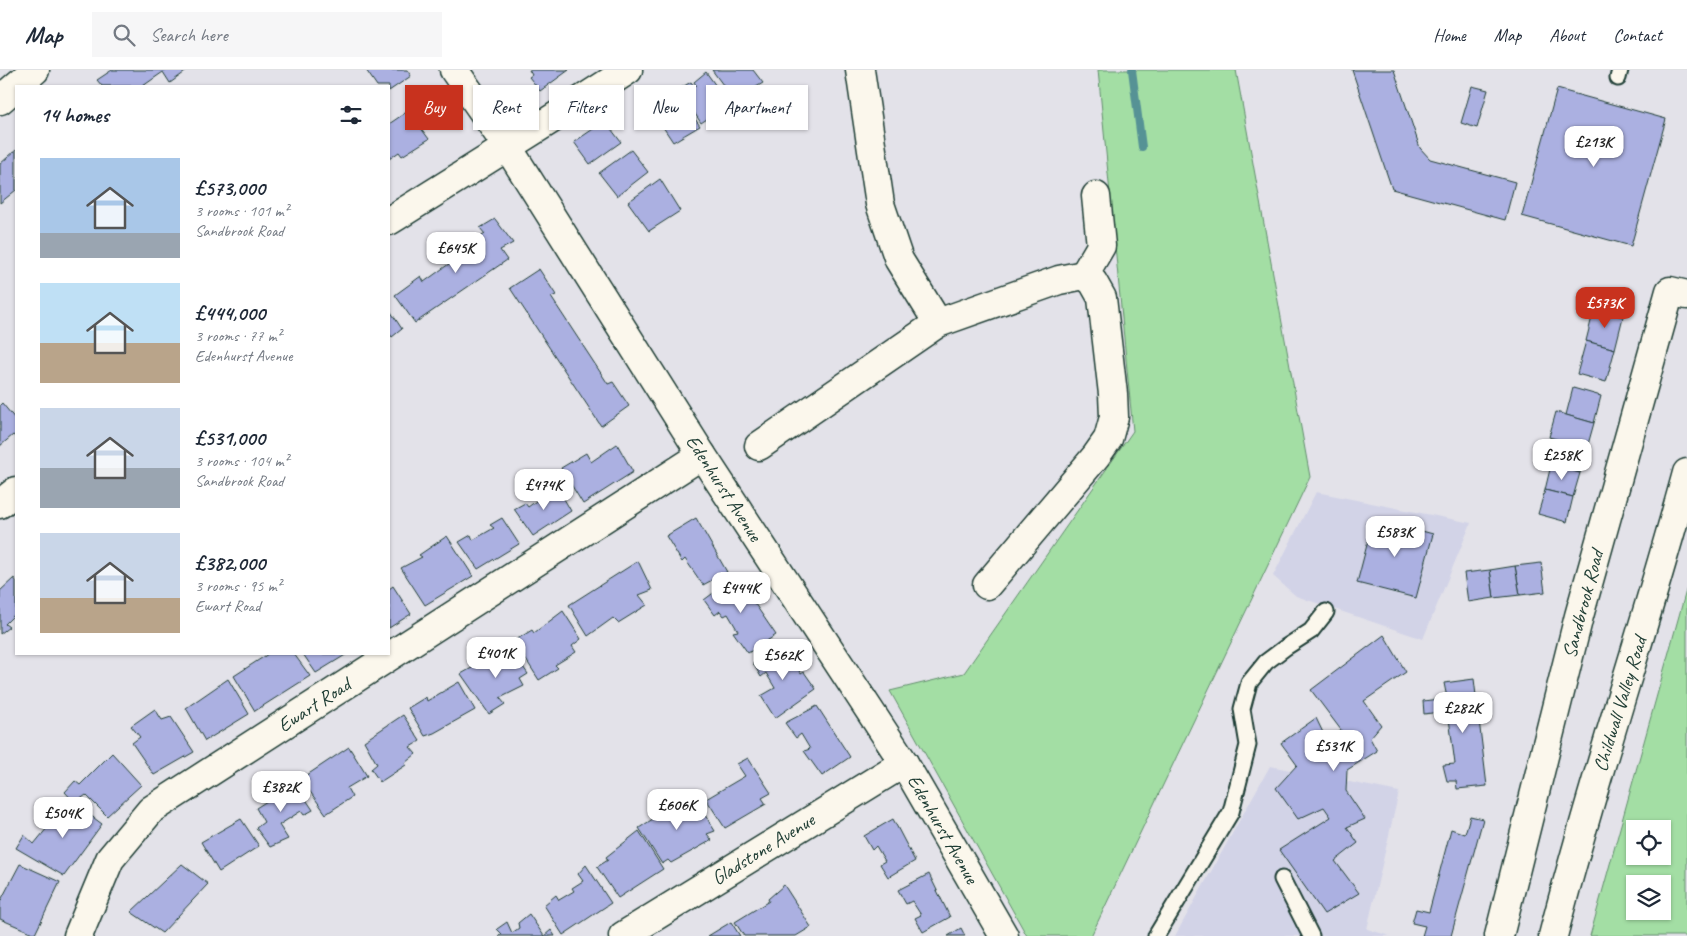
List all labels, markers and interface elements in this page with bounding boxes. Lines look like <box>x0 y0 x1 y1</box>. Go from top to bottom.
search box <box>92 12 442 57</box>
text: Map <box>25 20 62 50</box>
icon: search <box>110 21 138 49</box>
text: Search here <box>150 23 228 47</box>
text: Home <box>1433 24 1466 46</box>
text: Map <box>1494 24 1521 46</box>
text: About <box>1549 24 1585 46</box>
text: Contact <box>1613 24 1662 46</box>
chip: Buy <box>405 85 463 130</box>
chip: Rent <box>473 85 539 130</box>
chip: Filters <box>549 85 624 130</box>
chip: New <box>634 85 696 130</box>
chip: Apartment <box>706 85 808 130</box>
icon: filters <box>337 101 365 129</box>
text: 14 homes <box>40 102 109 128</box>
pin: £213K <box>1559 126 1629 168</box>
text: £213K <box>1576 132 1612 152</box>
text: £573,000 <box>195 175 265 201</box>
icon: home <box>80 178 140 238</box>
text: 3 rooms · 101 m² <box>195 201 289 221</box>
text: Sandbrook Road <box>195 221 284 241</box>
pin: £645K <box>421 232 491 274</box>
text: £645K <box>437 238 475 258</box>
pin: £573K <box>1570 286 1640 329</box>
text: £573K <box>1587 293 1623 313</box>
text: £444,000 <box>195 300 265 326</box>
icon: home <box>80 303 140 363</box>
text: 3 rooms · 77 m² <box>195 326 281 346</box>
text: Edenhurst Avenue <box>195 346 293 366</box>
text: £531,000 <box>195 425 265 451</box>
icon: home <box>80 428 140 488</box>
street label: Edenhurst Avenue <box>680 430 768 547</box>
pin: £258K <box>1527 438 1597 481</box>
text: £258K <box>1544 445 1580 465</box>
text: 3 rooms · 104 m² <box>195 451 289 471</box>
pin: £474K <box>509 468 579 511</box>
text: Sandbrook Road <box>195 471 284 491</box>
text: £474K <box>526 475 562 495</box>
pin: £583K <box>1360 516 1430 558</box>
text: £583K <box>1377 522 1413 542</box>
street label: Sandbrook Road <box>1557 544 1610 661</box>
text: £382,000 <box>195 550 265 576</box>
icon: home <box>80 553 140 613</box>
pin: £444K <box>706 572 776 614</box>
text: 3 rooms · 95 m² <box>195 576 281 596</box>
text: £444K <box>723 578 759 598</box>
text: Ewart Road <box>195 596 260 616</box>
street label: Childwall Valley Road <box>1588 631 1653 774</box>
pin: £401K <box>461 636 531 679</box>
pin: £562K <box>748 638 818 681</box>
text: £401K <box>478 643 514 663</box>
text: £562K <box>764 645 802 665</box>
street label: Ewart Road <box>273 671 358 738</box>
pin: £282K <box>1428 692 1498 734</box>
text: £282K <box>1445 698 1481 718</box>
pin: £531K <box>1299 730 1369 772</box>
text: £531K <box>1316 736 1352 756</box>
pin: £382K <box>246 770 316 813</box>
street label: Edenhurst Avenue <box>902 770 985 889</box>
text: £382K <box>263 777 299 797</box>
pin: £606K <box>642 788 712 831</box>
text: £606K <box>658 795 696 815</box>
pin: £504K <box>28 796 98 839</box>
text: £504K <box>45 803 81 823</box>
street label: Gladstone Avenue <box>707 807 820 891</box>
map controls <box>1626 820 1671 920</box>
button: locate <box>1626 820 1671 865</box>
button: layers <box>1626 875 1671 920</box>

